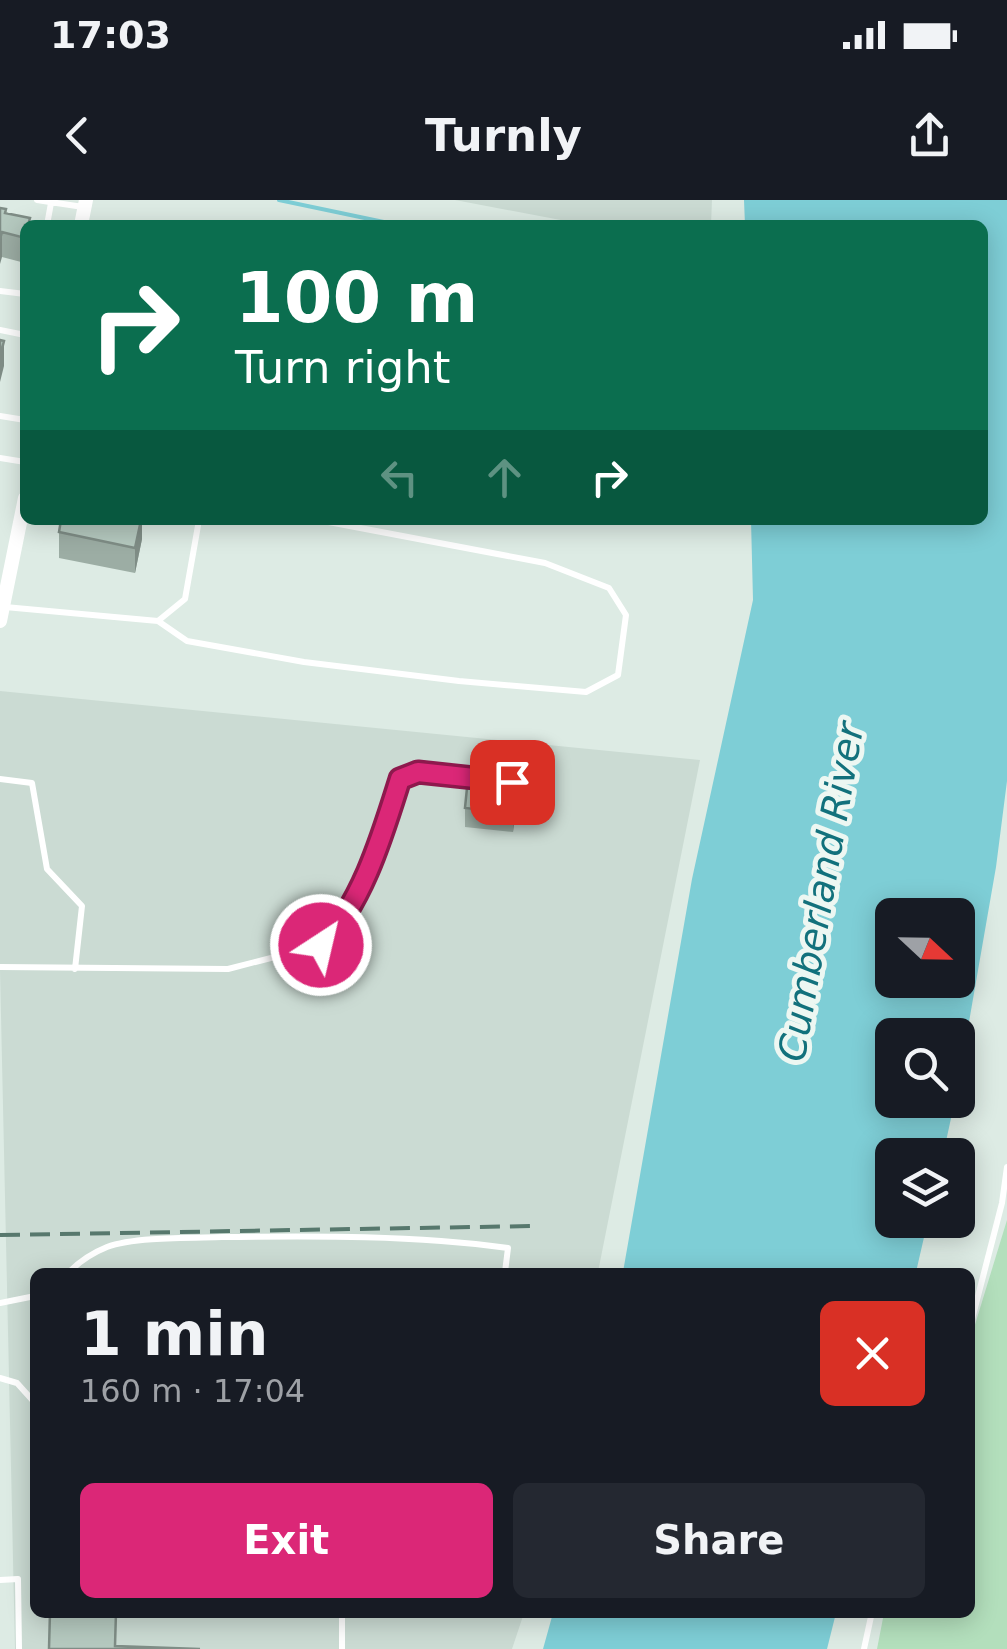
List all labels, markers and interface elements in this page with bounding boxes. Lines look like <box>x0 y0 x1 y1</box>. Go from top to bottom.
text: 17:03 <box>50 13 171 57</box>
icon: back <box>50 108 105 163</box>
icon: share <box>902 108 957 163</box>
text: Turnly <box>425 109 582 162</box>
text: 100 m <box>235 257 478 339</box>
icon: right <box>70 260 200 390</box>
text: Turn right <box>235 341 450 394</box>
icon: left <box>372 450 427 505</box>
icon: ahead <box>477 450 532 505</box>
icon: right <box>582 450 637 505</box>
water label: Cumberland River <box>770 717 873 1065</box>
pin <box>470 740 555 825</box>
icon: arrive <box>485 755 540 810</box>
position arrow <box>269 893 373 997</box>
north arrow <box>875 898 975 998</box>
map controls <box>875 898 975 1238</box>
button: search <box>875 1018 975 1118</box>
button: layers <box>875 1138 975 1238</box>
text: 1 min <box>80 1299 268 1369</box>
button: close <box>820 1301 925 1406</box>
text: 160 m · 17:04 <box>80 1372 305 1410</box>
button: Exit <box>80 1483 493 1598</box>
button: Share <box>513 1483 925 1598</box>

